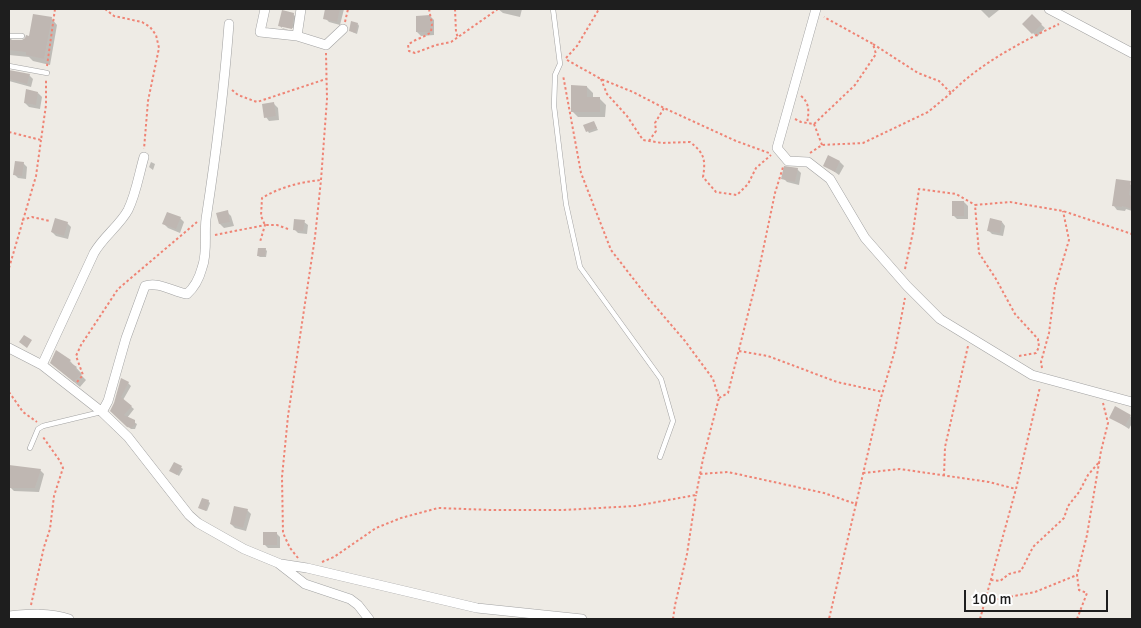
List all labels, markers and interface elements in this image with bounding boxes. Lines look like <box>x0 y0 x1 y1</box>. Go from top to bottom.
scale bar <box>966 580 1110 612</box>
text: 100 m <box>972 590 1012 608</box>

